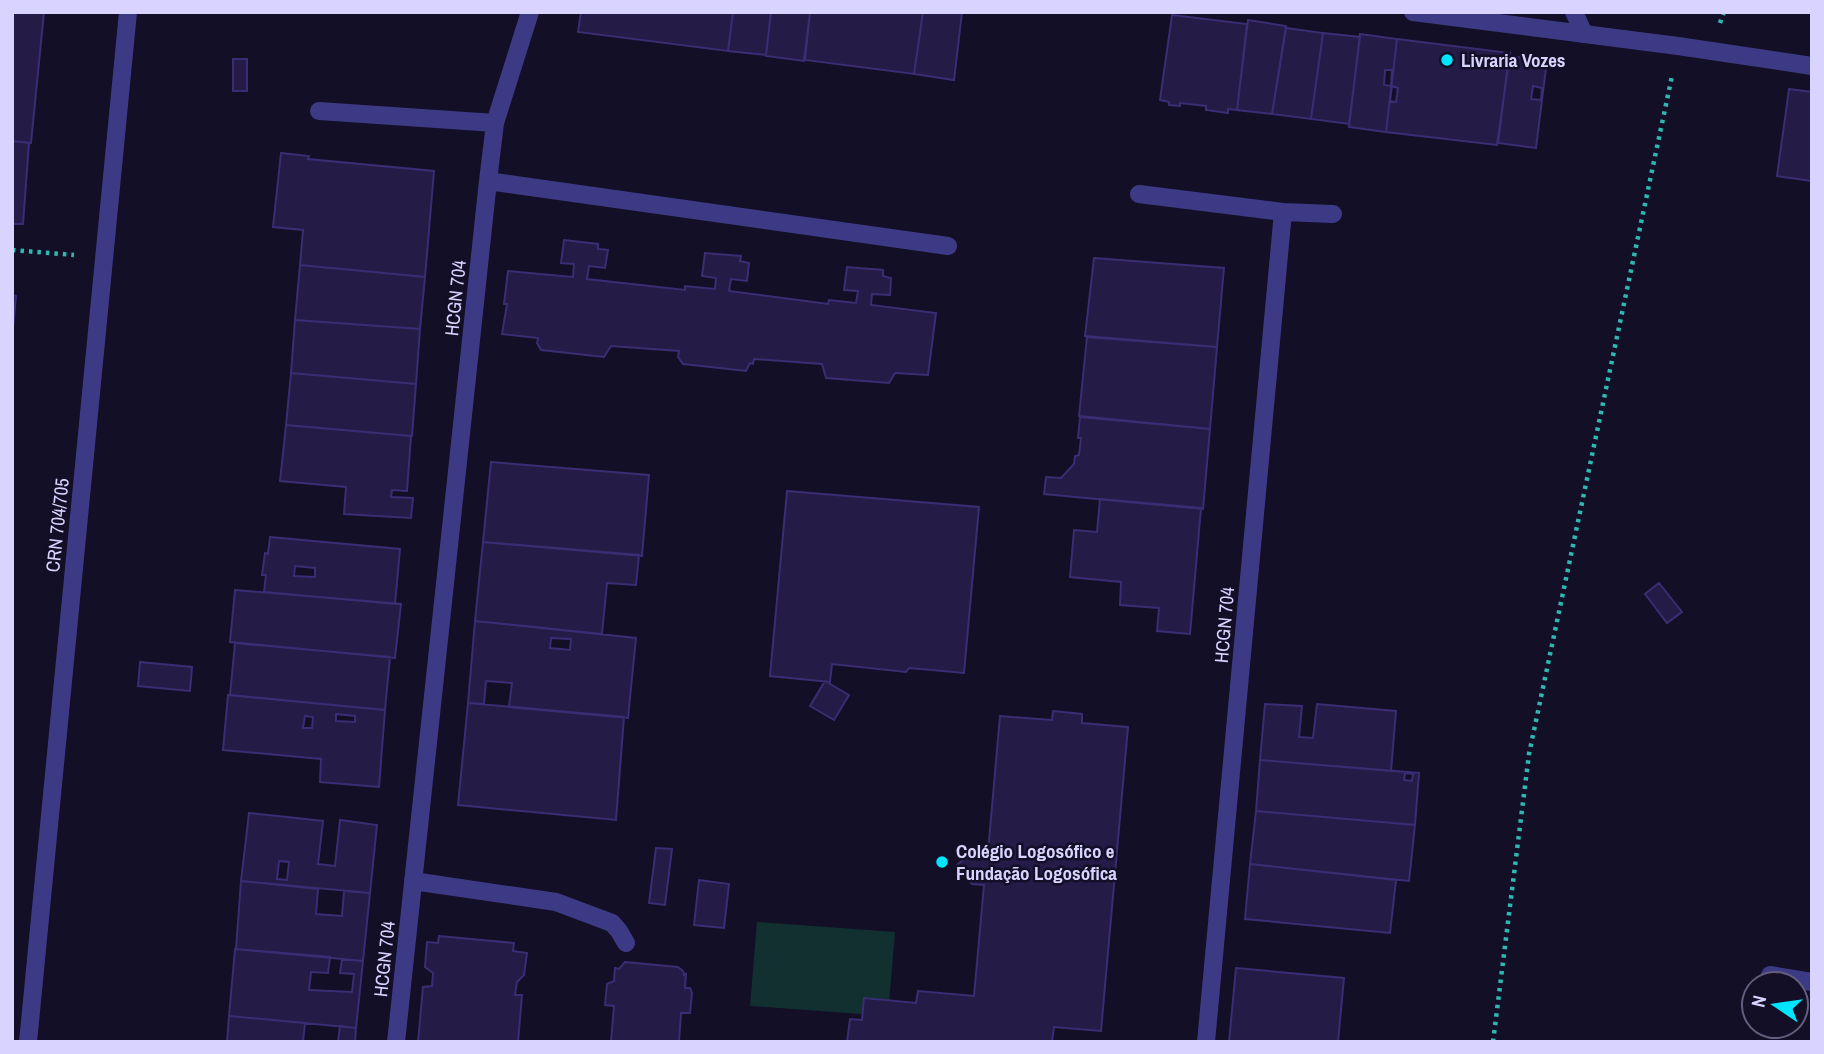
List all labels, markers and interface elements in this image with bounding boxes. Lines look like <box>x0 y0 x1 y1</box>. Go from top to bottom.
place label: Livraria Vozes <box>1461 47 1566 73</box>
marker: Livraria Vozes <box>1439 52 1455 68</box>
street label: HCGN 704 <box>438 258 472 337</box>
street label: CRN 704/705 <box>39 476 75 573</box>
street label: HCGN 704 <box>1208 586 1240 664</box>
place label: Colégio Logosófico e Fundação Logosófica <box>956 838 1117 886</box>
marker: Colégio Logosófico e Fundação Logosófica <box>934 854 950 870</box>
street label: HCGN 704 <box>367 919 401 998</box>
north arrow <box>1740 970 1810 1040</box>
text: N <box>1745 993 1772 1010</box>

